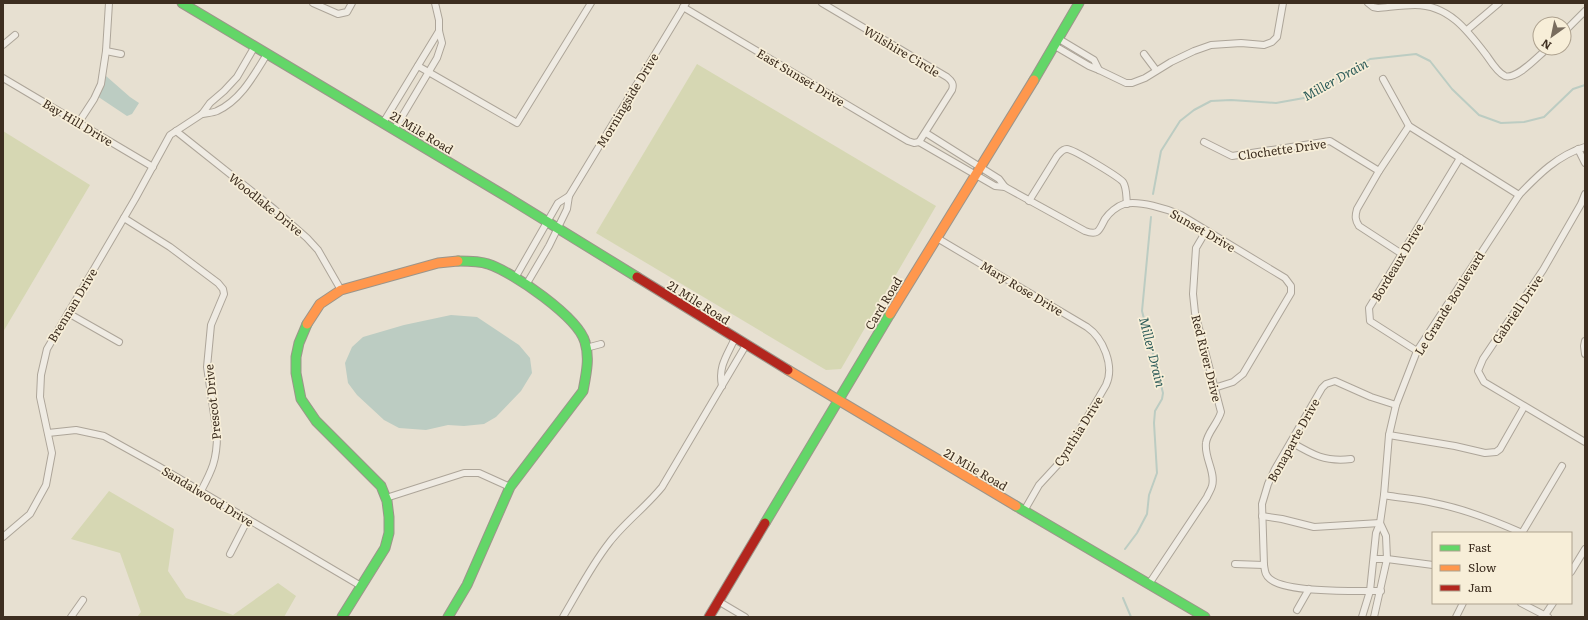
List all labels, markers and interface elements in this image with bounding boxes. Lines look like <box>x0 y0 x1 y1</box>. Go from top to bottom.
north arrow <box>1532 16 1572 56</box>
street label: Wilshire Circle <box>860 21 944 81</box>
text: N <box>1538 36 1554 54</box>
street label: East Sunset Drive <box>754 44 848 110</box>
street label: Morningside Drive <box>592 49 662 151</box>
water label: Miller Drain <box>1299 53 1371 105</box>
street label: Bay Hill Drive <box>39 94 117 150</box>
street label: 21 Mile Road <box>387 106 458 158</box>
street label: Clochette Drive <box>1237 134 1327 164</box>
street label: Woodlake Drive <box>225 168 307 240</box>
street label: Sunset Drive <box>1167 204 1239 256</box>
street label: Bordeaux Drive <box>1367 219 1427 305</box>
street label: Le Grande Boulevard <box>1410 247 1489 359</box>
street label: Mary Rose Drive <box>977 256 1067 320</box>
street label: Brennan Drive <box>43 265 101 345</box>
street label: Gabriell Drive <box>1487 271 1547 347</box>
street label: Card Road <box>860 273 906 333</box>
street label: 21 Mile Road <box>664 276 734 329</box>
street label: Red River Drive <box>1187 313 1227 403</box>
water label: Miller Drain <box>1135 315 1171 389</box>
street label: Prescot Drive <box>199 363 225 441</box>
street label: Cynthia Drive <box>1049 392 1107 470</box>
street label: Bonaparte Drive <box>1262 395 1324 485</box>
street label: 21 Mile Road <box>941 443 1012 495</box>
street label: Sandalwood Drive <box>159 461 257 531</box>
legend <box>1432 532 1572 604</box>
text: Fast <box>1468 538 1492 556</box>
text: Slow <box>1468 558 1497 576</box>
text: Jam <box>1468 578 1493 596</box>

